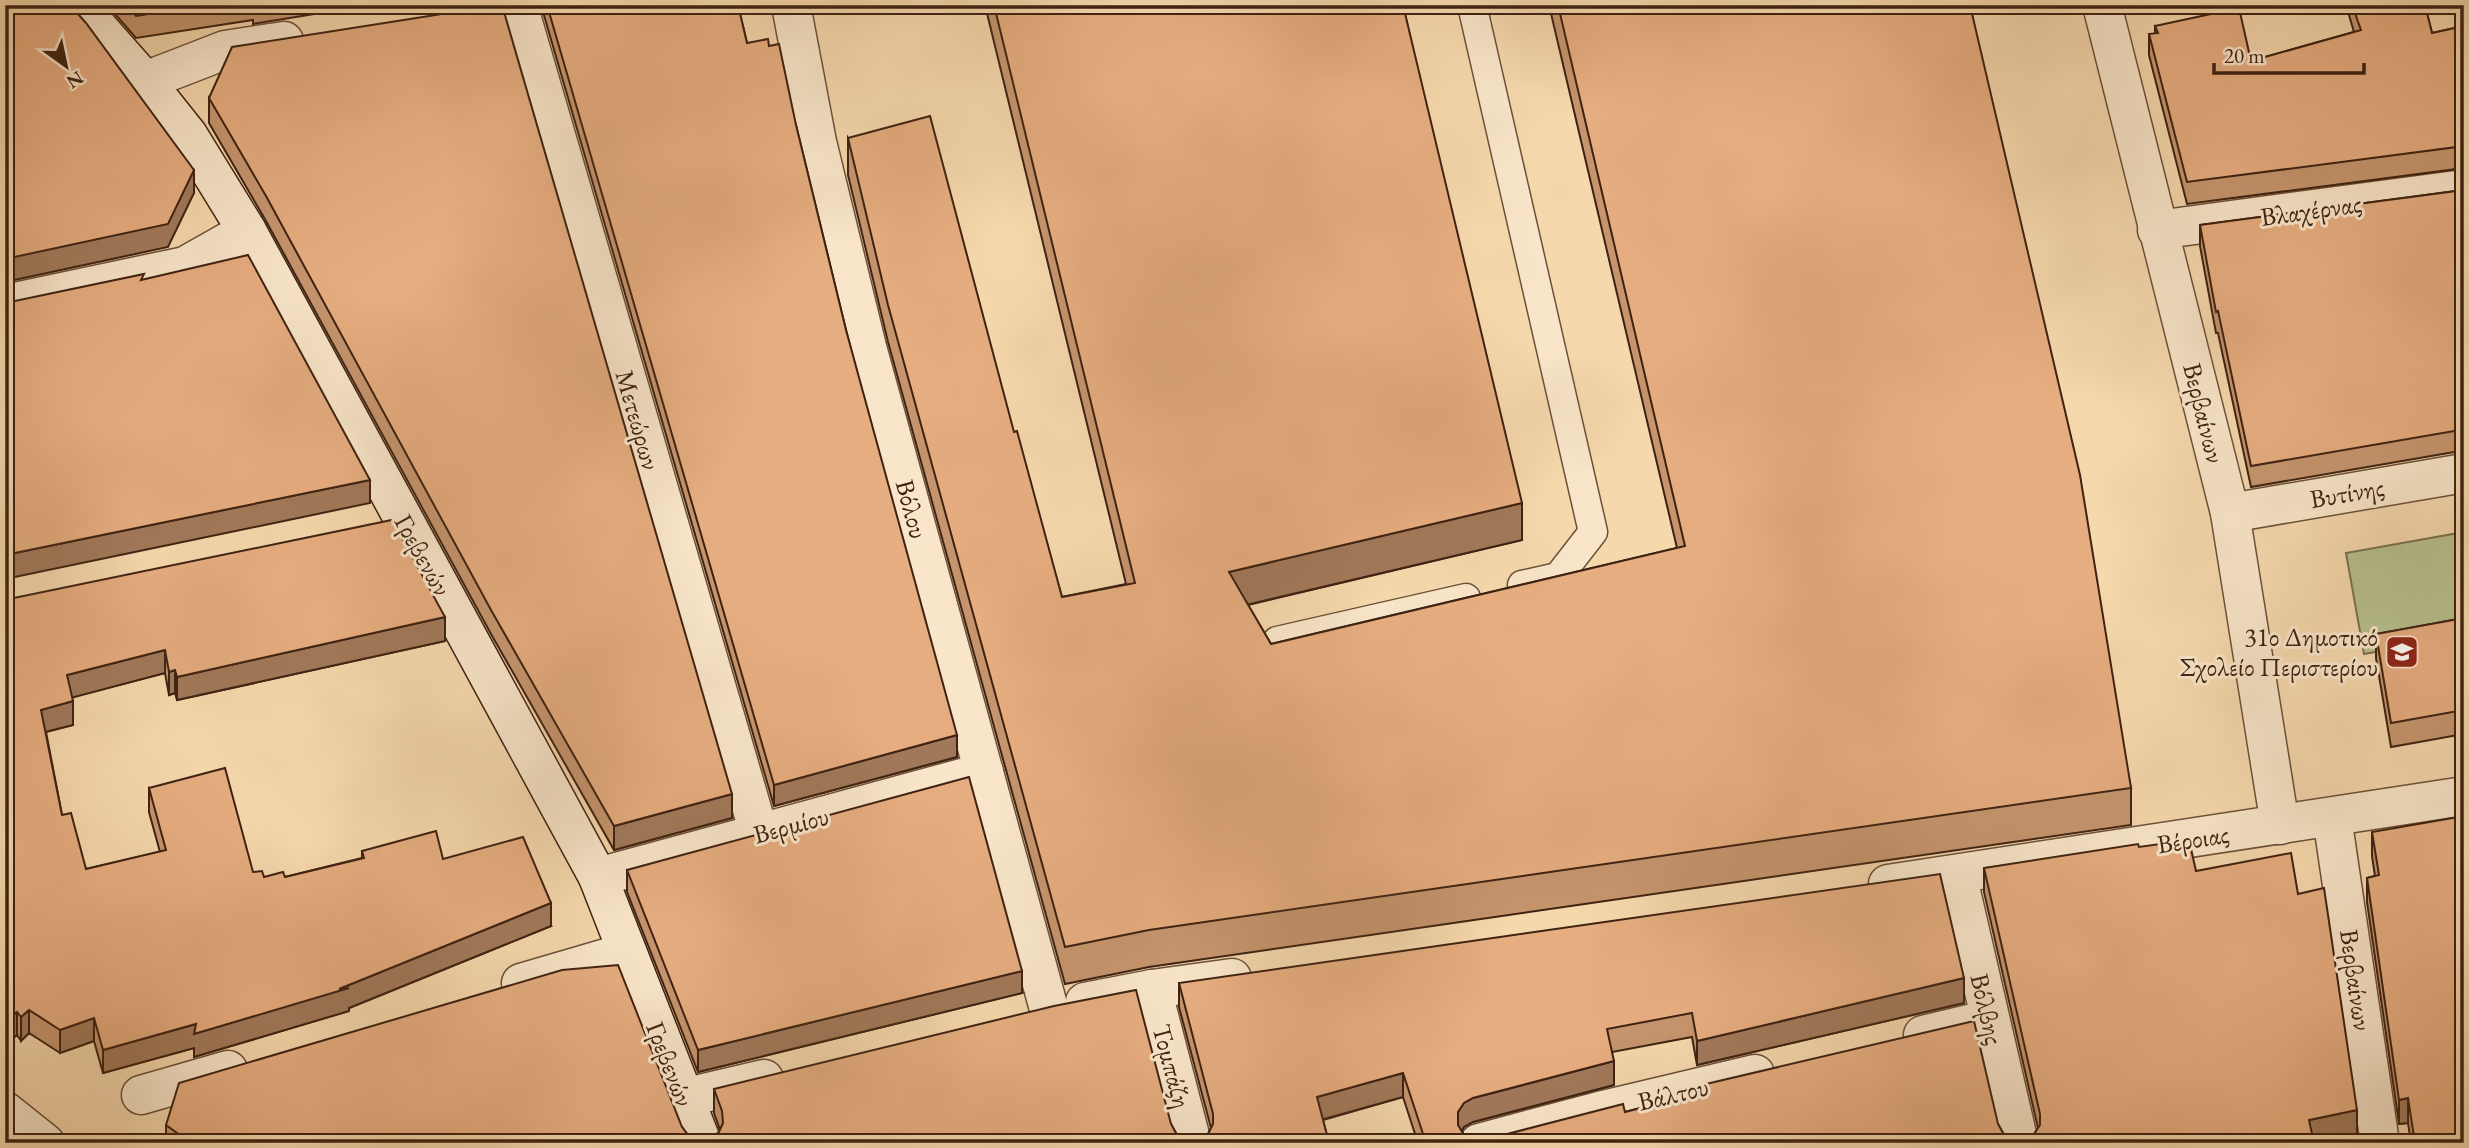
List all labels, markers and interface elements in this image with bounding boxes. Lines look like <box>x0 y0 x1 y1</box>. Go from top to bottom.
north arrow <box>32 32 102 102</box>
scale bar <box>2214 32 2364 76</box>
text: 20 m <box>2224 42 2265 69</box>
text: N <box>61 65 88 95</box>
street label: Βλαχέρνας <box>2258 186 2364 234</box>
street label: Βερβαίνων <box>2175 359 2233 467</box>
street label: Μετεώρων <box>608 366 668 474</box>
street label: Βυτίνης <box>2307 470 2387 516</box>
street label: Βόλου <box>888 476 936 542</box>
street label: Γρεβενών <box>387 508 459 602</box>
place label: 31ο Δημοτικό Σχολείο Περιστερίου <box>2180 620 2378 684</box>
school or university icon: 31ο Δημοτικό Σχολείο Περιστερίου <box>2383 633 2421 671</box>
street label: Βερμίου <box>749 799 833 851</box>
street label: Βέροιας <box>2155 817 2231 861</box>
street label: Βερβαίνων <box>2332 927 2380 1033</box>
street label: Βόλβης <box>1962 970 2012 1048</box>
street label: Γρεβενών <box>638 1017 702 1111</box>
street label: Τομπάζη <box>1145 1020 1199 1112</box>
street label: Βάλτου <box>1634 1069 1712 1119</box>

